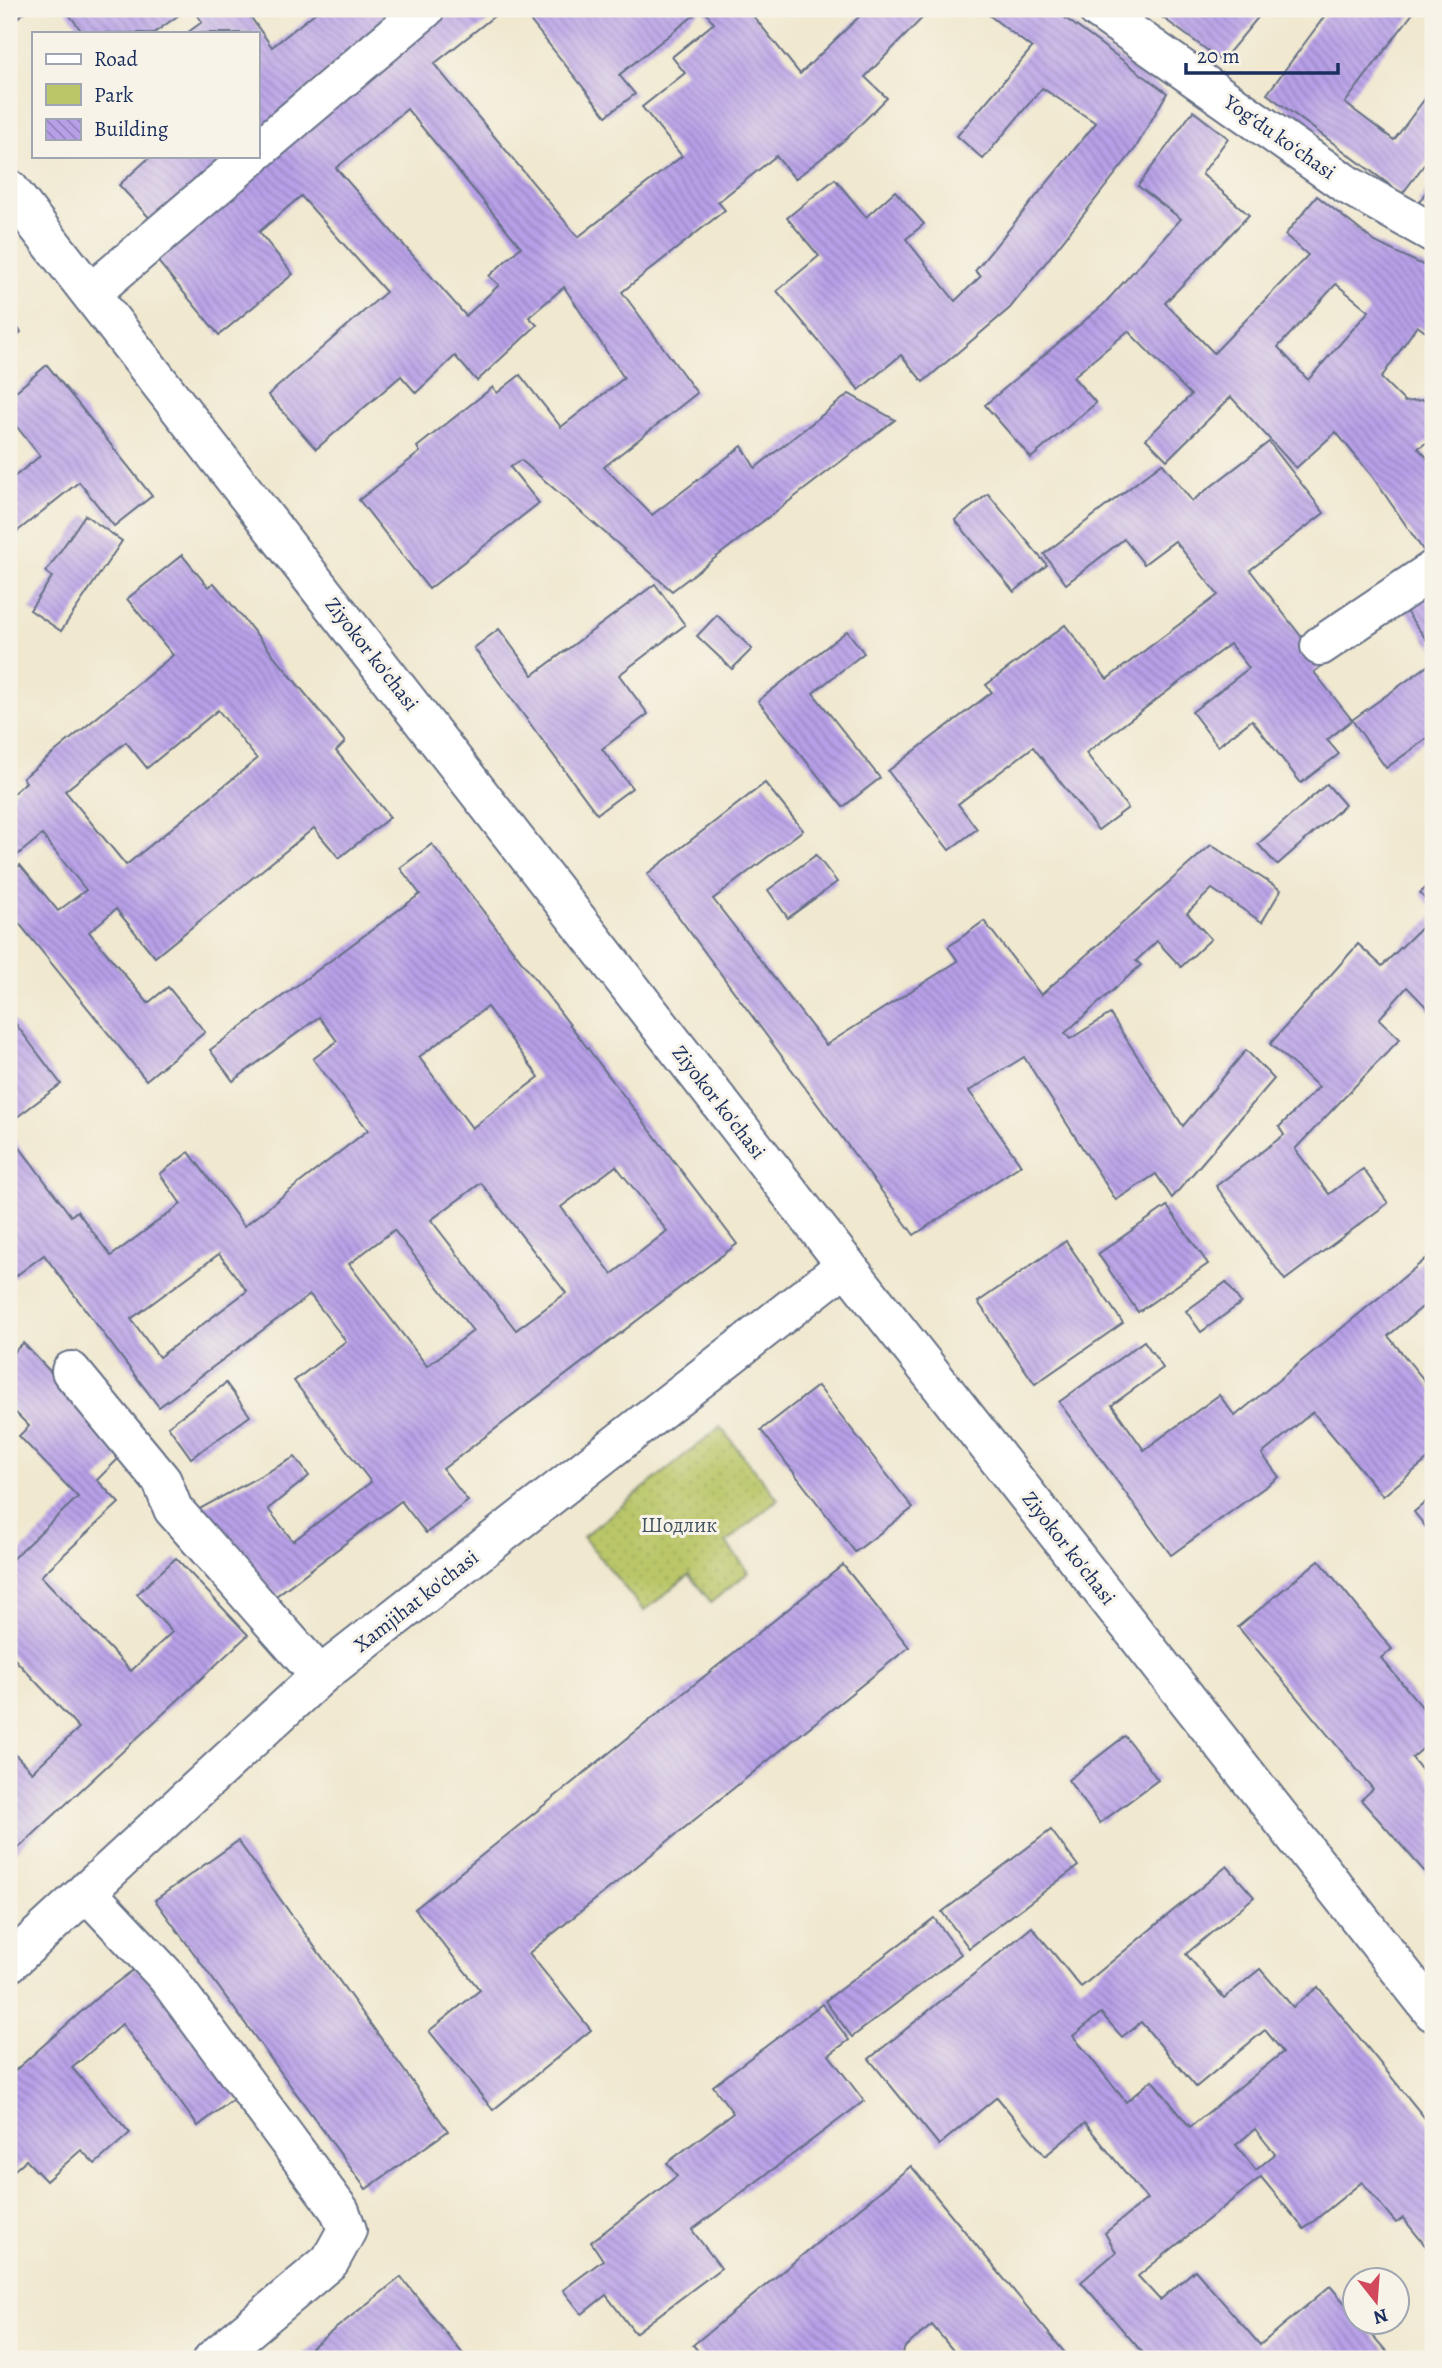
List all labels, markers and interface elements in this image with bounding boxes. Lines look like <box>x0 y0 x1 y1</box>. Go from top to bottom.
legend <box>32 32 259 158</box>
scale bar <box>1186 32 1339 76</box>
text: 20 m <box>1197 42 1240 70</box>
text: Road <box>94 45 138 73</box>
text: Park <box>94 81 134 109</box>
street label: Yogʻdu koʻchasi <box>1218 88 1341 186</box>
text: Building <box>94 115 169 143</box>
street label: Ziyokor ko'chasi <box>319 591 425 717</box>
street label: Ziyokor ko'chasi <box>666 1039 772 1165</box>
street label: Ziyokor ko'chasi <box>1016 1485 1122 1611</box>
park label: Шодлик <box>641 1511 717 1539</box>
street label: Xamjihat ko'chasi <box>348 1543 484 1659</box>
north arrow <box>1340 2266 1410 2336</box>
text: N <box>1370 2302 1391 2331</box>

